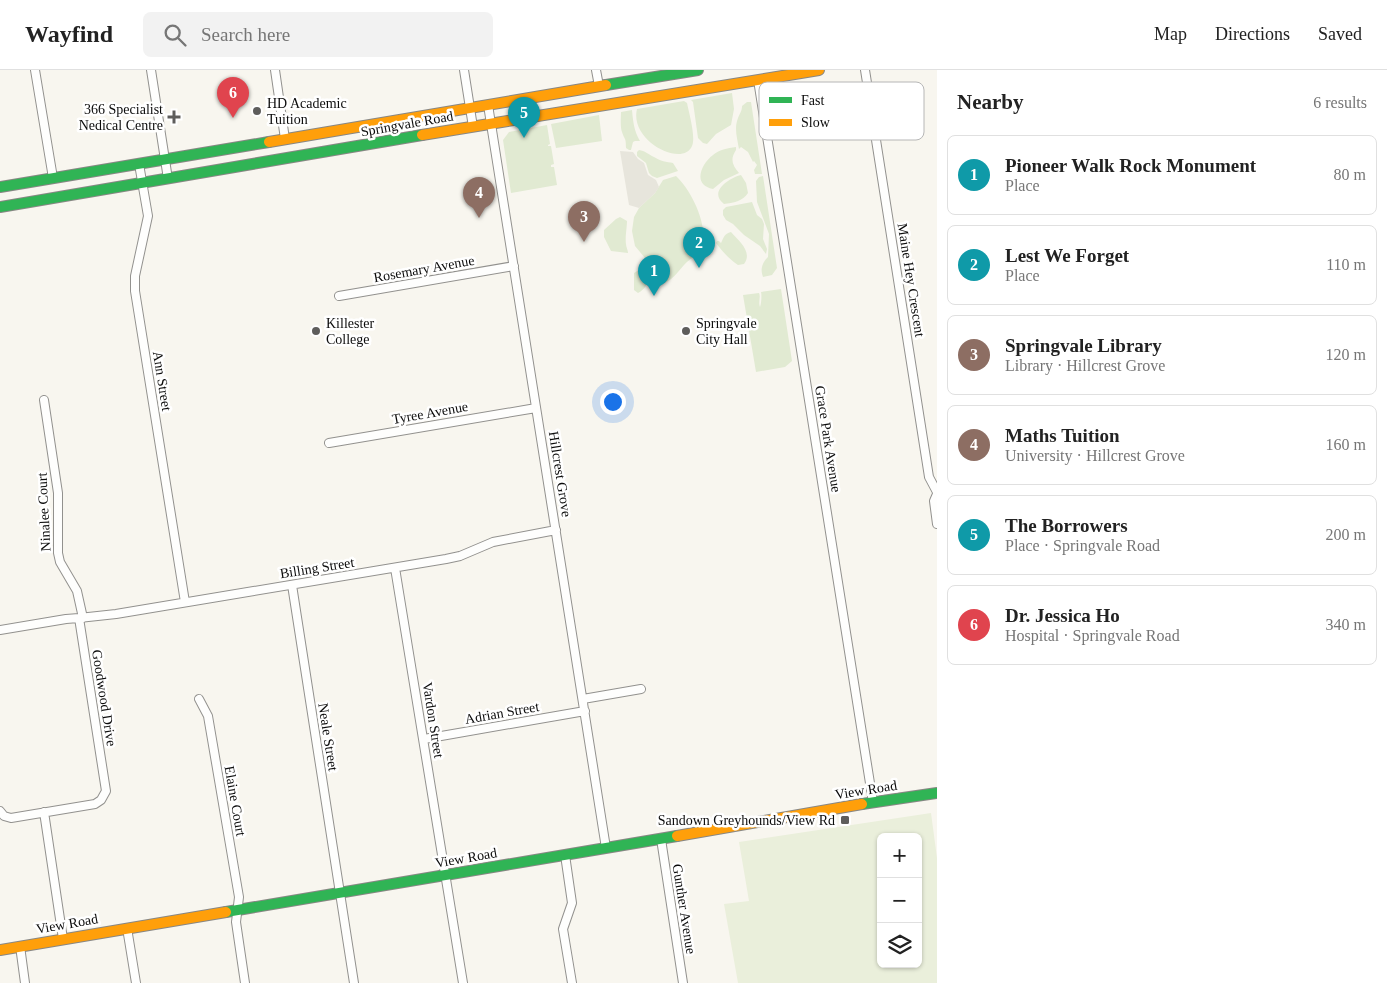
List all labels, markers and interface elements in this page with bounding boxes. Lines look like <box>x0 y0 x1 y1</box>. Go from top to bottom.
search box <box>143 12 493 57</box>
text: Wayfind <box>25 21 113 47</box>
icon: search <box>161 21 189 49</box>
text: Search here <box>201 24 290 45</box>
text: Map <box>1154 24 1187 44</box>
text: Directions <box>1215 24 1290 44</box>
text: Saved <box>1318 24 1362 44</box>
pin: 6 <box>217 77 249 118</box>
legend <box>759 82 924 140</box>
text: Nearby <box>957 90 1024 114</box>
text: Fast <box>801 93 824 108</box>
text: 6 results <box>1313 94 1367 111</box>
place label: HD Academic Tuition <box>267 96 347 127</box>
pin: 5 <box>508 97 540 138</box>
place label: 366 Specialist Nedical Centre <box>79 102 163 133</box>
marker: HD Academic Tuition <box>251 105 263 117</box>
street label: Springvale Road <box>360 108 454 140</box>
marker: 366 Specialist Nedical Centre <box>167 110 181 124</box>
text: Slow <box>801 115 831 130</box>
text: Pioneer Walk Rock Monument <box>1005 155 1256 176</box>
text: 1 <box>970 166 978 183</box>
text: 80 m <box>1334 166 1366 183</box>
pin: 4 <box>463 177 495 218</box>
text: Place <box>1005 177 1040 194</box>
pin: 3 <box>568 201 600 242</box>
street label: Maine Hey Crescent <box>895 222 927 338</box>
pin: 2 <box>683 227 715 268</box>
text: Lest We Forget <box>1005 245 1129 266</box>
street label: Rosemary Avenue <box>372 253 476 285</box>
pin: 1 <box>638 255 670 296</box>
text: 2 <box>970 256 978 273</box>
text: 110 m <box>1326 256 1366 273</box>
text: Place <box>1005 267 1040 284</box>
place label: Killester College <box>326 316 375 347</box>
place label: Springvale City Hall <box>696 316 757 347</box>
marker: Killester College <box>310 325 322 337</box>
marker: Springvale City Hall <box>680 325 692 337</box>
text: Springvale Library <box>1005 335 1162 356</box>
text: 3 <box>970 346 978 363</box>
text: 120 m <box>1326 346 1366 363</box>
street label: Ann Street <box>150 350 174 412</box>
text: Library · Hillcrest Grove <box>1005 357 1165 374</box>
street label: Grace Park Avenue <box>812 385 844 493</box>
your location <box>600 389 626 415</box>
street label: Tyree Avenue <box>391 399 469 427</box>
text: Maths Tuition <box>1005 425 1120 446</box>
street label: Hillcrest Grove <box>546 430 574 518</box>
text: 4 <box>970 436 978 453</box>
text: 160 m <box>1326 436 1366 453</box>
text: University · Hillcrest Grove <box>1005 447 1185 464</box>
street label: Ninalee Court <box>34 472 54 552</box>
text: The Borrowers <box>1005 515 1128 536</box>
text: 5 <box>970 526 978 543</box>
text: 200 m <box>1326 526 1366 543</box>
text: Place · Springvale Road <box>1005 537 1160 554</box>
street label: Billing Street <box>279 555 355 581</box>
text: Dr. Jessica Ho <box>1005 605 1120 626</box>
text: 6 <box>970 616 978 633</box>
text: 340 m <box>1326 616 1366 633</box>
text: Hospital · Springvale Road <box>1005 627 1180 644</box>
street label: Goodwood Drive <box>89 649 119 747</box>
street label: Vardon Street <box>420 681 446 759</box>
street label: Adrian Street <box>464 699 540 727</box>
street label: Neale Street <box>315 702 341 772</box>
street label: Elaine Court <box>221 765 249 837</box>
street label: View Road <box>834 778 898 802</box>
place label: Sandown Greyhounds/View Rd <box>658 813 835 828</box>
marker: Sandown Greyhounds/View Rd <box>839 814 851 826</box>
map controls <box>877 833 922 968</box>
button: + <box>877 833 922 878</box>
street label: View Road <box>434 845 498 871</box>
street label: Gunther Avenue <box>669 863 699 955</box>
button: − <box>877 878 922 923</box>
street label: View Road <box>35 911 99 937</box>
button: layers <box>877 923 922 968</box>

